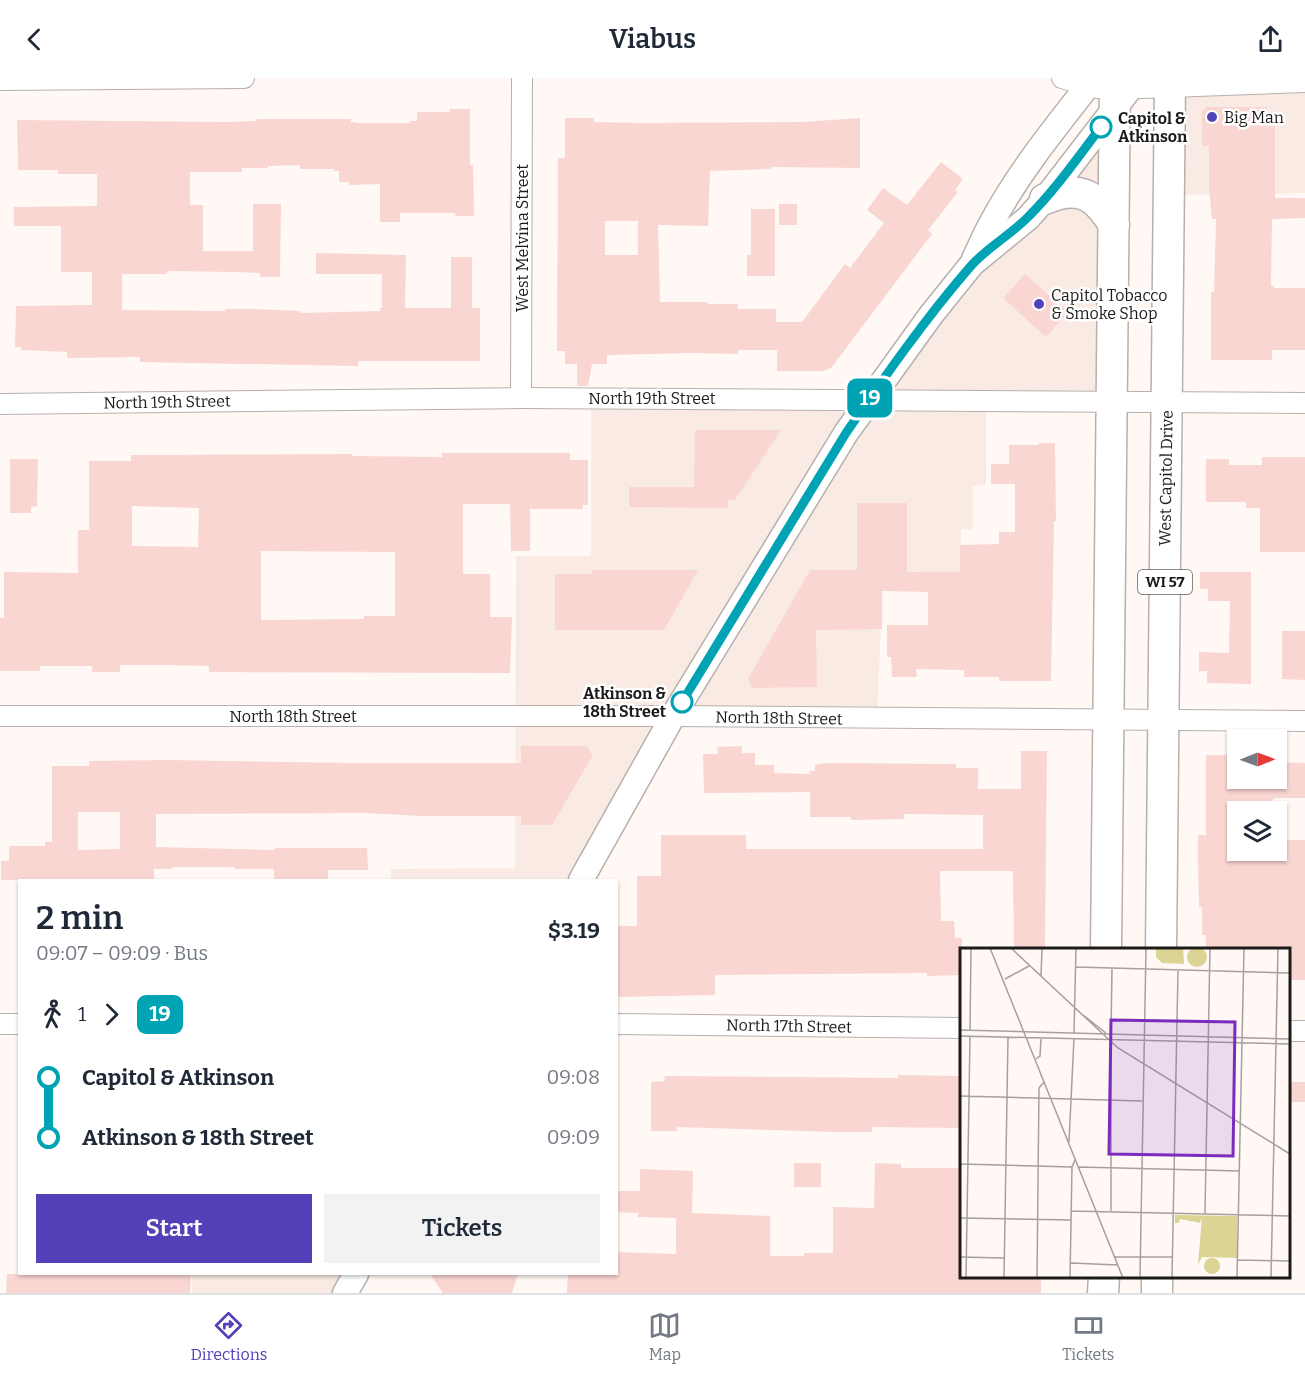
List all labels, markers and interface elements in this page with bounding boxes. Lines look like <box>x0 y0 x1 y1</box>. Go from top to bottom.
icon: back <box>18 23 51 56</box>
text: Viabus <box>609 23 696 55</box>
icon: share <box>1254 23 1287 56</box>
place label: Big Man <box>1224 108 1284 127</box>
place label: Capitol & Atkinson <box>1118 109 1188 146</box>
marker: Big Man <box>1205 110 1219 124</box>
marker: Capitol & Atkinson <box>1090 116 1112 138</box>
street label: West Melvina Street <box>513 164 532 312</box>
place label: Capitol Tobacco & Smoke Shop <box>1051 286 1167 323</box>
marker: Capitol Tobacco & Smoke Shop <box>1032 297 1046 311</box>
line badge: 19 <box>843 378 897 418</box>
text: 19 <box>859 385 881 411</box>
street label: North 19th Street <box>588 389 716 408</box>
street label: North 19th Street <box>103 391 231 413</box>
street label: West Capitol Drive <box>1155 410 1177 546</box>
road number: WI 57 <box>1138 570 1192 594</box>
place label: Atkinson & 18th Street <box>583 684 667 721</box>
marker: Atkinson & 18th Street <box>671 691 693 713</box>
street label: North 18th Street <box>229 707 357 726</box>
street label: North 18th Street <box>715 707 843 729</box>
north arrow <box>1227 729 1287 789</box>
map controls <box>1227 729 1287 861</box>
button: layers <box>1227 801 1287 861</box>
text: 2 min <box>36 898 123 938</box>
text: $3.19 <box>548 917 600 944</box>
text: 09:07 – 09:09 · Bus <box>36 941 208 965</box>
inset map <box>960 948 1290 1278</box>
icon: walk <box>36 998 69 1031</box>
icon: forward <box>95 998 128 1031</box>
text: 19 <box>149 1001 171 1027</box>
text: 1 <box>78 1002 86 1026</box>
street label: North 17th Street <box>726 1015 852 1037</box>
text: Capitol & Atkinson <box>82 1064 274 1091</box>
text: 09:08 <box>546 1065 600 1089</box>
text: Atkinson & 18th Street <box>82 1124 314 1151</box>
text: 09:09 <box>547 1125 600 1149</box>
button: Start <box>36 1194 312 1263</box>
button: Tickets <box>324 1194 600 1263</box>
tab: Directions <box>190 1309 267 1364</box>
tab: Map <box>648 1309 681 1364</box>
tab: Tickets <box>1062 1309 1115 1364</box>

